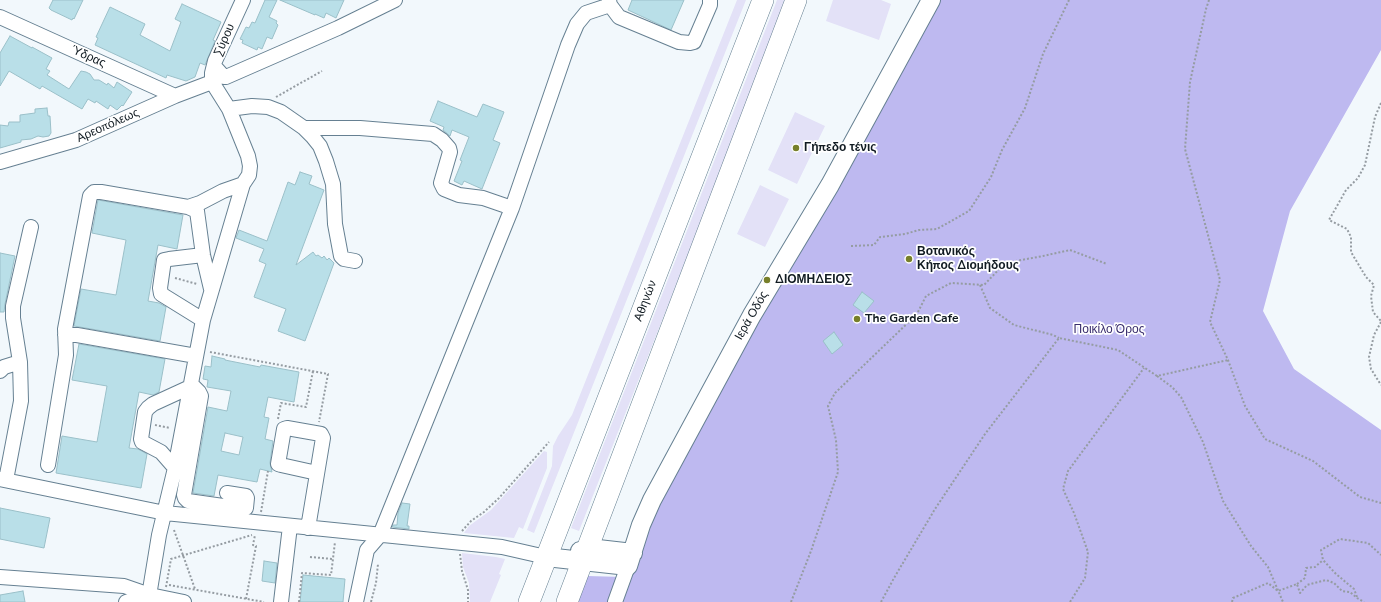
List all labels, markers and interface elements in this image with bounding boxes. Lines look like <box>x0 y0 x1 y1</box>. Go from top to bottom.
street label: Σύρου <box>212 22 238 58</box>
street label: Ύδρας <box>68 43 108 71</box>
street label: Αρεοπόλεως <box>75 106 141 146</box>
place label: Γήπεδο τένις <box>804 141 877 155</box>
marker: Γήπεδο τένις <box>791 143 801 153</box>
place label: Βοτανικός Κήπος Διομήδους <box>917 245 1019 273</box>
marker: Βοτανικός Κήπος Διομήδους <box>904 254 914 264</box>
place label: ΔΙΟΜΗΔΕΙΟΣ <box>775 273 852 287</box>
marker: ΔΙΟΜΗΔΕΙΟΣ <box>762 275 772 285</box>
street label: Αθηνών <box>632 278 660 324</box>
street label: Ιερά Οδός <box>732 289 772 343</box>
place label: The Garden Cafe <box>865 312 958 326</box>
marker: The Garden Cafe <box>852 314 862 324</box>
park label: Ποικίλο Όρος <box>1074 323 1144 337</box>

